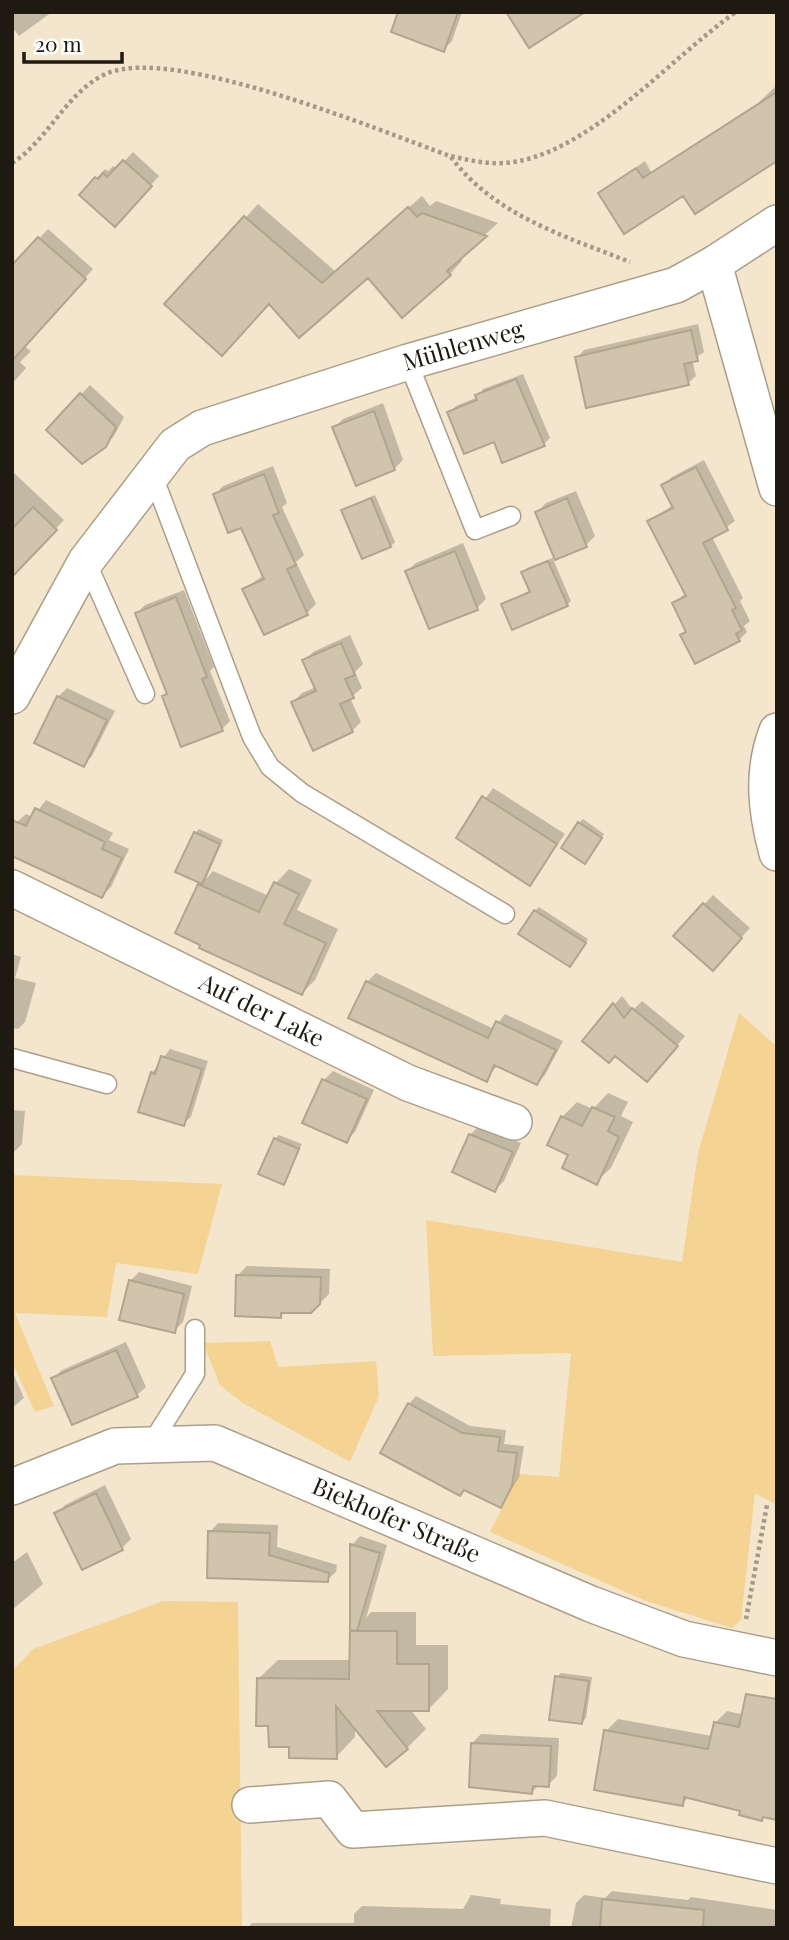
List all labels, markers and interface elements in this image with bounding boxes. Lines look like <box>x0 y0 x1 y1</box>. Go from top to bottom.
scale bar <box>24 21 122 65</box>
text: 20 m <box>35 29 82 57</box>
street label: Mühlenweg <box>398 311 527 377</box>
street label: Auf der Lake <box>194 964 330 1053</box>
street label: Biekhofer Straße <box>308 1469 486 1569</box>

